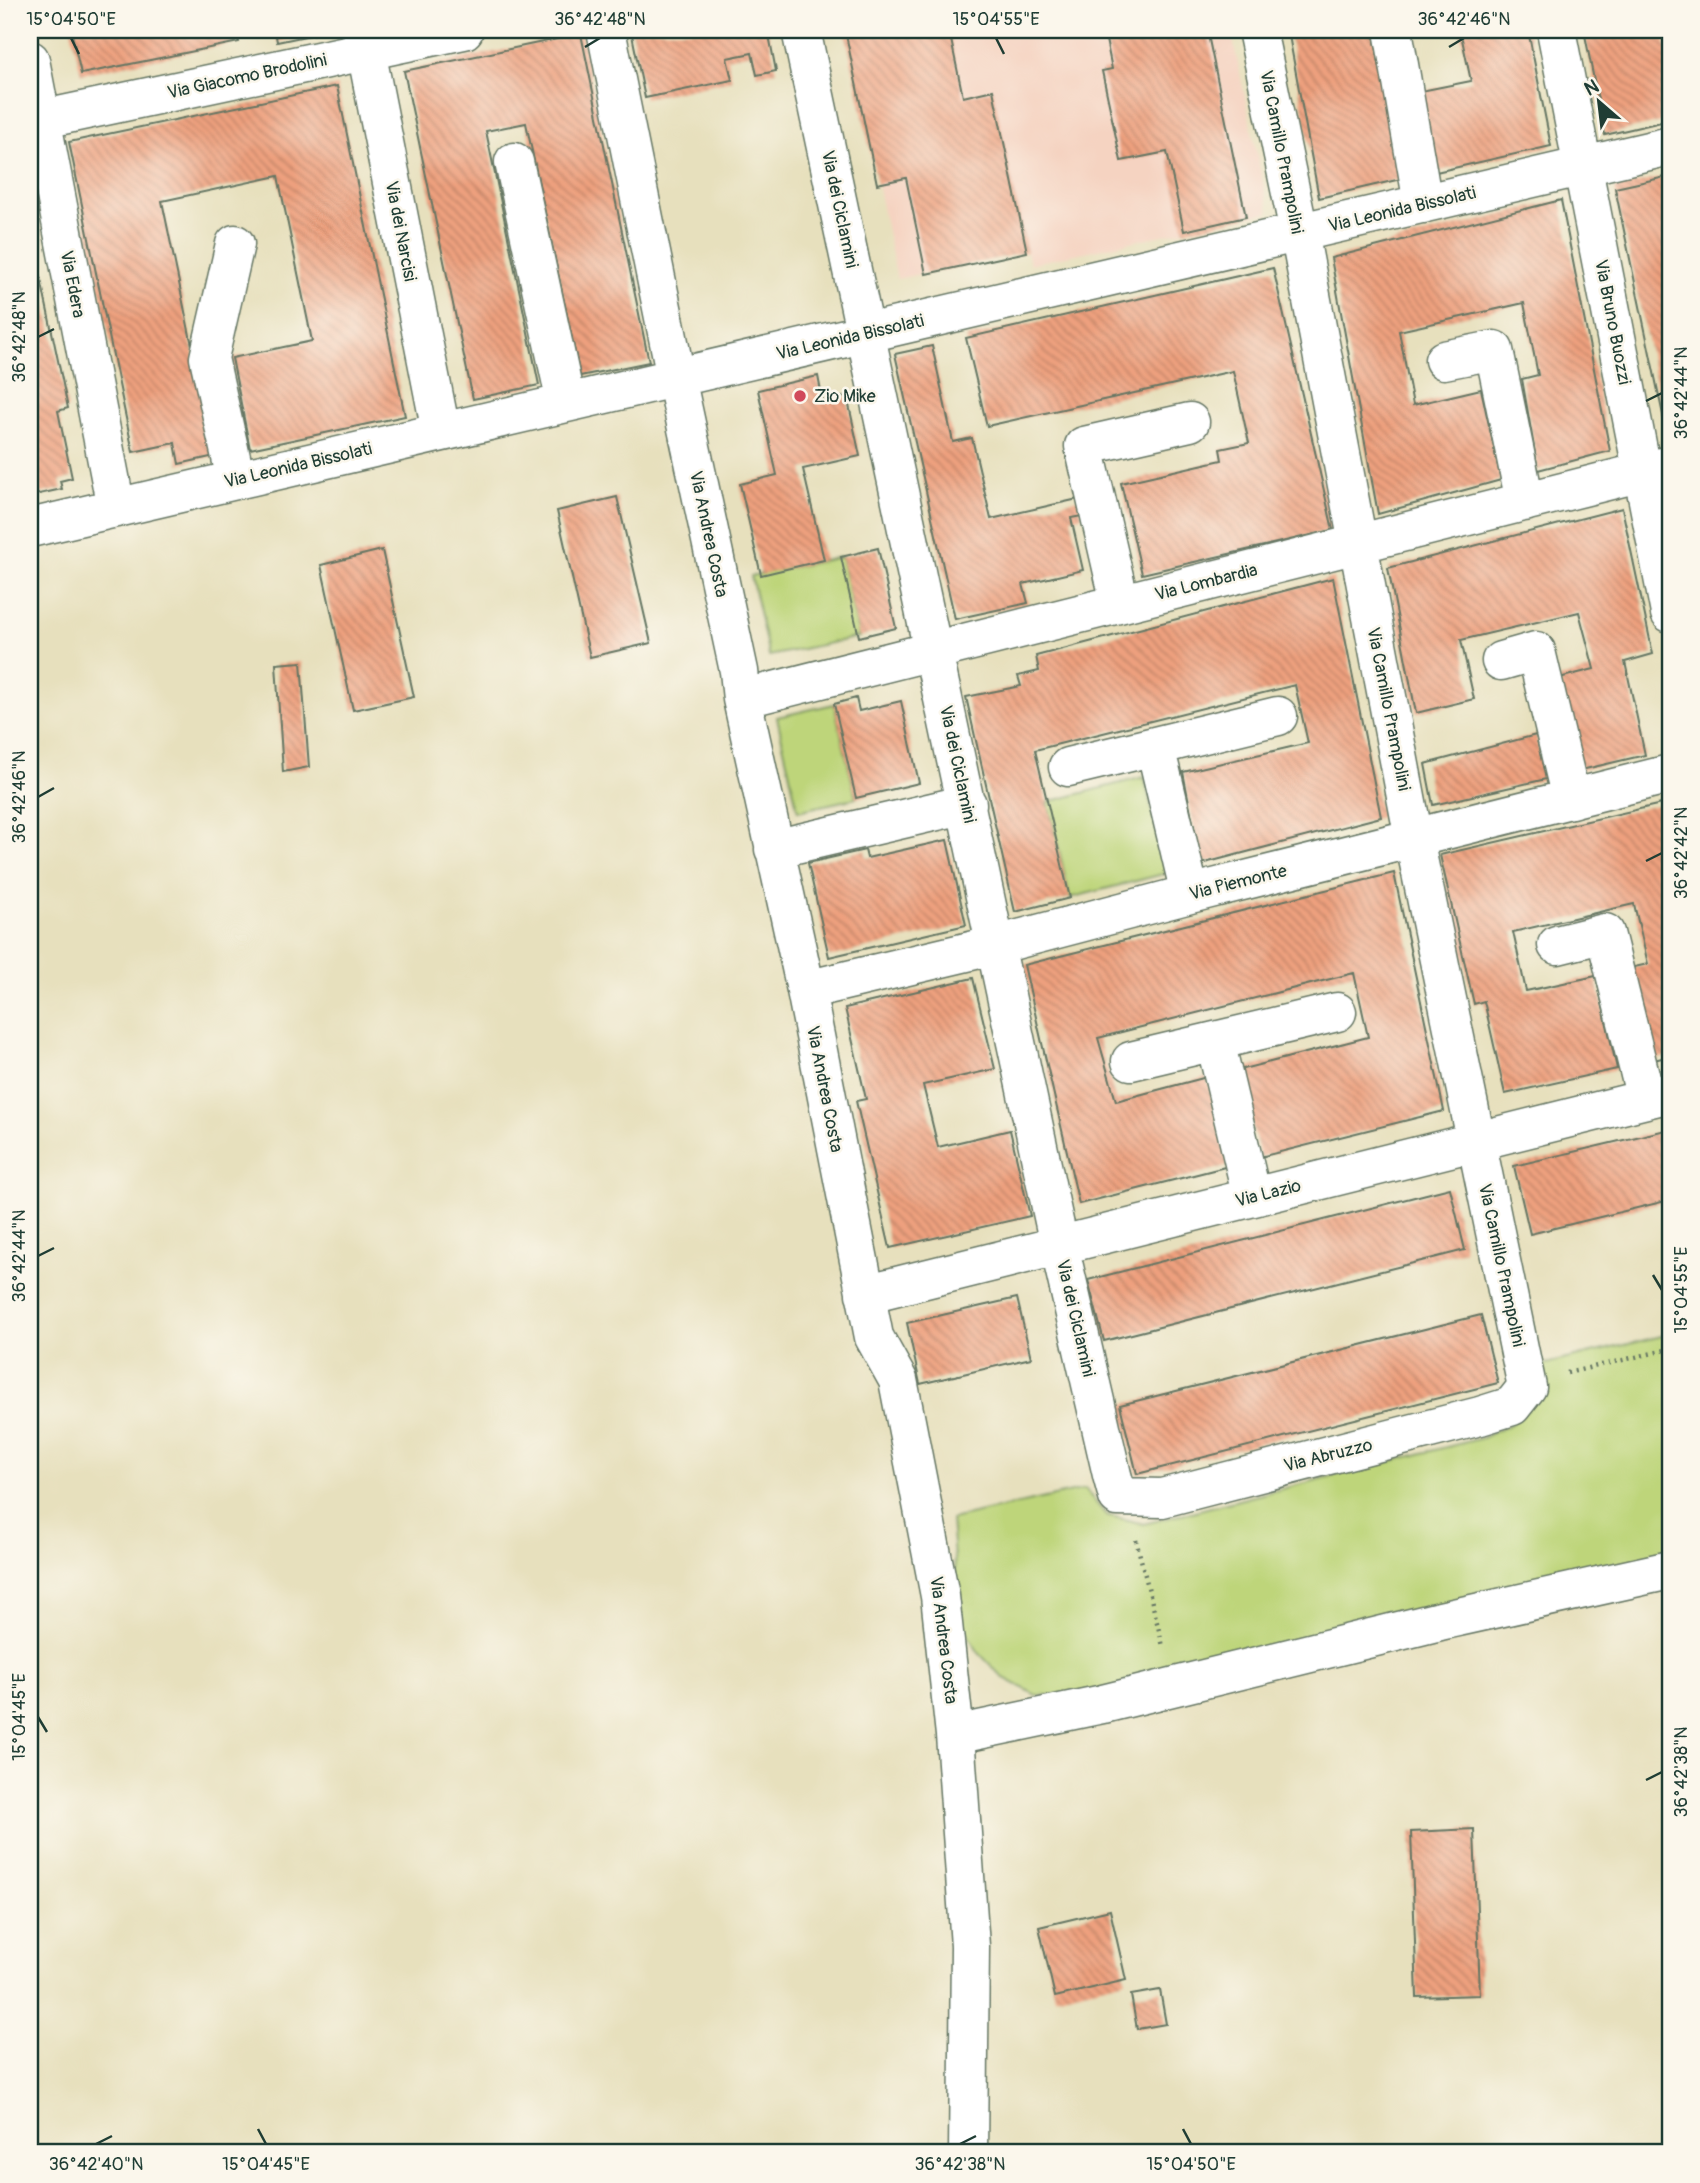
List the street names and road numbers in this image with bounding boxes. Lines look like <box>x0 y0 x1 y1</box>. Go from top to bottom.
street label: Via Giacomo Brodolini <box>165 48 329 105</box>
street label: Via Camillo Prampolini <box>1254 68 1309 236</box>
street label: Via dei Ciclamini <box>816 148 863 270</box>
street label: Via dei Narcisi <box>380 179 422 283</box>
street label: Via Leonida Bissolati <box>1326 181 1478 238</box>
street label: Via Edera <box>55 248 90 320</box>
street label: Via Bruno Buozzi <box>1589 258 1636 387</box>
street label: Via Leonida Bissolati <box>774 309 926 366</box>
street label: Via Leonida Bissolati <box>222 437 374 494</box>
street label: Via Andrea Costa <box>684 469 733 599</box>
street label: Via Lombardia <box>1152 559 1260 606</box>
street label: Via Camillo Prampolini <box>1361 625 1416 793</box>
street label: Via dei Ciclamini <box>934 703 981 825</box>
street label: Via Piemonte <box>1187 859 1289 906</box>
street label: Via Andrea Costa <box>801 1024 848 1154</box>
street label: Via Lazio <box>1233 1174 1304 1213</box>
street label: Via Camillo Prampolini <box>1473 1181 1530 1349</box>
street label: Via dei Ciclamini <box>1051 1257 1100 1379</box>
street label: Via Abruzzo <box>1281 1433 1375 1478</box>
street label: Via Andrea Costa <box>924 1575 963 1705</box>

